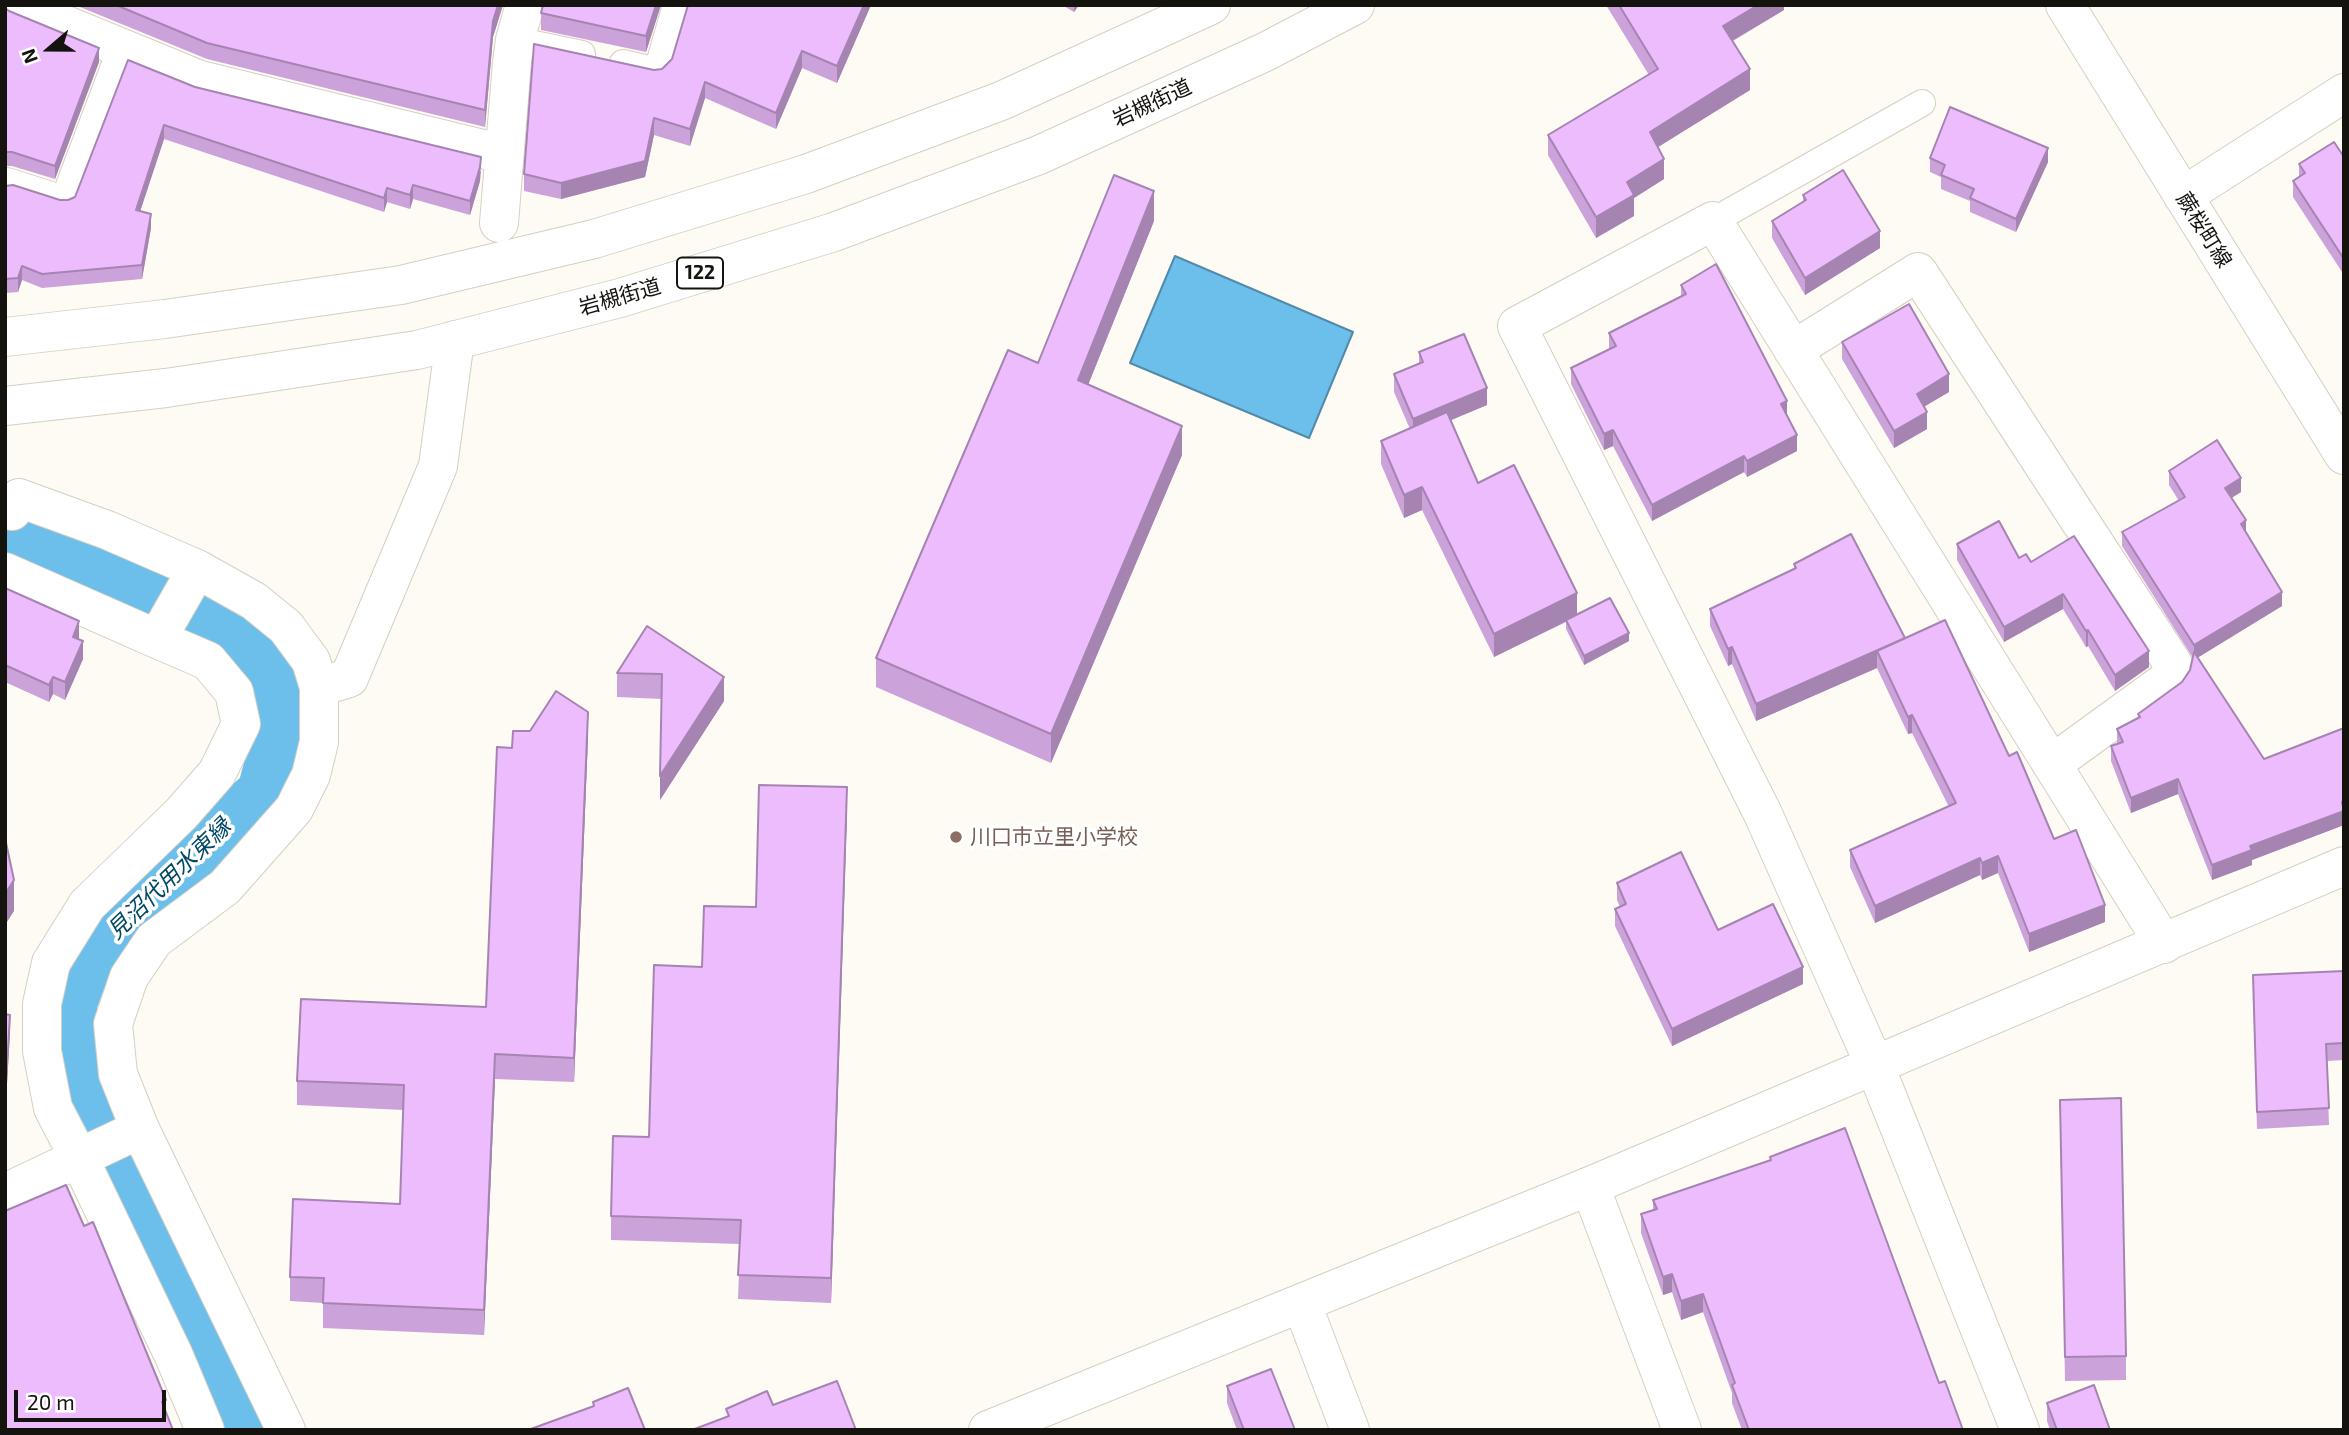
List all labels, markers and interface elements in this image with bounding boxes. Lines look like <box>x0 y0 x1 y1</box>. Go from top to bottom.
north arrow <box>14 14 84 84</box>
text: N <box>16 46 42 67</box>
street label: 岩槻街道 <box>1109 74 1195 132</box>
street label: 蕨桜町線 <box>2171 188 2237 272</box>
road number: 122 <box>677 258 723 288</box>
street label: 岩槻街道 <box>576 273 664 321</box>
water label: 見沼代用水東縁 <box>102 813 236 945</box>
place label: 川口市立里小学校 <box>970 824 1138 850</box>
marker: 川口市立里小学校 <box>948 829 964 845</box>
scale bar <box>18 1376 170 1420</box>
text: 20 m <box>27 1389 75 1414</box>

